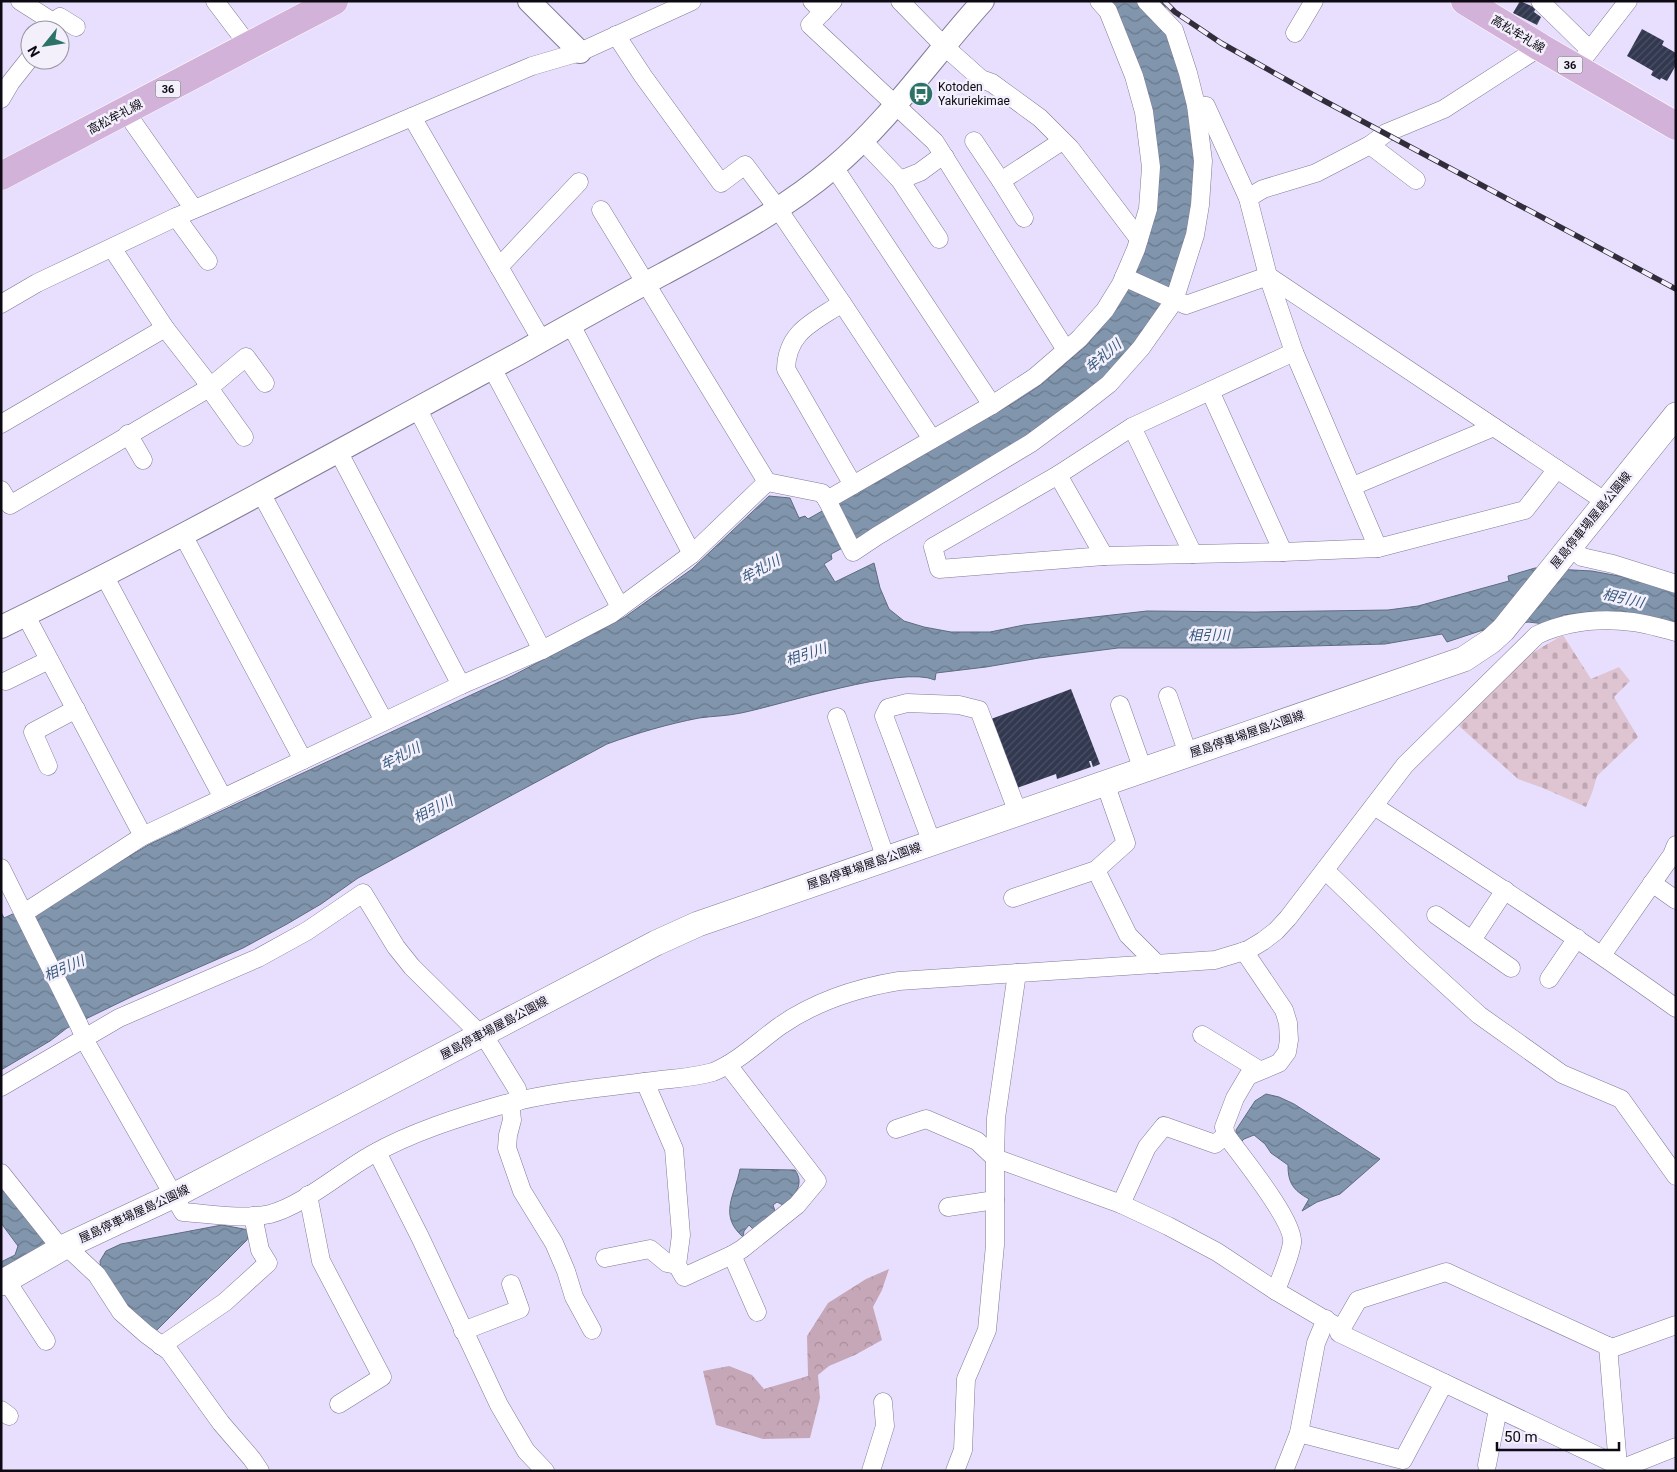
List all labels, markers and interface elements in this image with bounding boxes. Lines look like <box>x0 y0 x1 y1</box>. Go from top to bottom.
street label: 高松牟礼線 <box>1489 13 1547 55</box>
north arrow <box>20 20 70 70</box>
text: N <box>24 43 43 60</box>
road number: 36 <box>1558 56 1582 74</box>
road number: 36 <box>156 80 180 98</box>
place label: Kotoden Yakuriekimae <box>938 80 1010 108</box>
bus stop icon: Kotoden Yakuriekimae <box>908 81 934 107</box>
street label: 高松牟礼線 <box>85 97 145 137</box>
water label: 牟礼川 <box>1082 335 1126 376</box>
street label: 屋島停車場屋島公園線 <box>1548 469 1634 571</box>
water label: 牟礼川 <box>738 551 784 586</box>
water label: 相引川 <box>1601 585 1647 611</box>
water label: 相引川 <box>1188 627 1232 643</box>
water label: 相引川 <box>784 639 830 668</box>
street label: 屋島停車場屋島公園線 <box>1188 708 1306 760</box>
water label: 牟礼川 <box>378 738 424 773</box>
water label: 相引川 <box>411 791 457 826</box>
street label: 屋島停車場屋島公園線 <box>805 840 923 892</box>
water label: 相引川 <box>42 952 88 984</box>
street label: 屋島停車場屋島公園線 <box>438 994 550 1062</box>
street label: 屋島停車場屋島公園線 <box>77 1182 191 1246</box>
scale bar <box>1497 1420 1620 1452</box>
text: 50 m <box>1504 1428 1538 1446</box>

